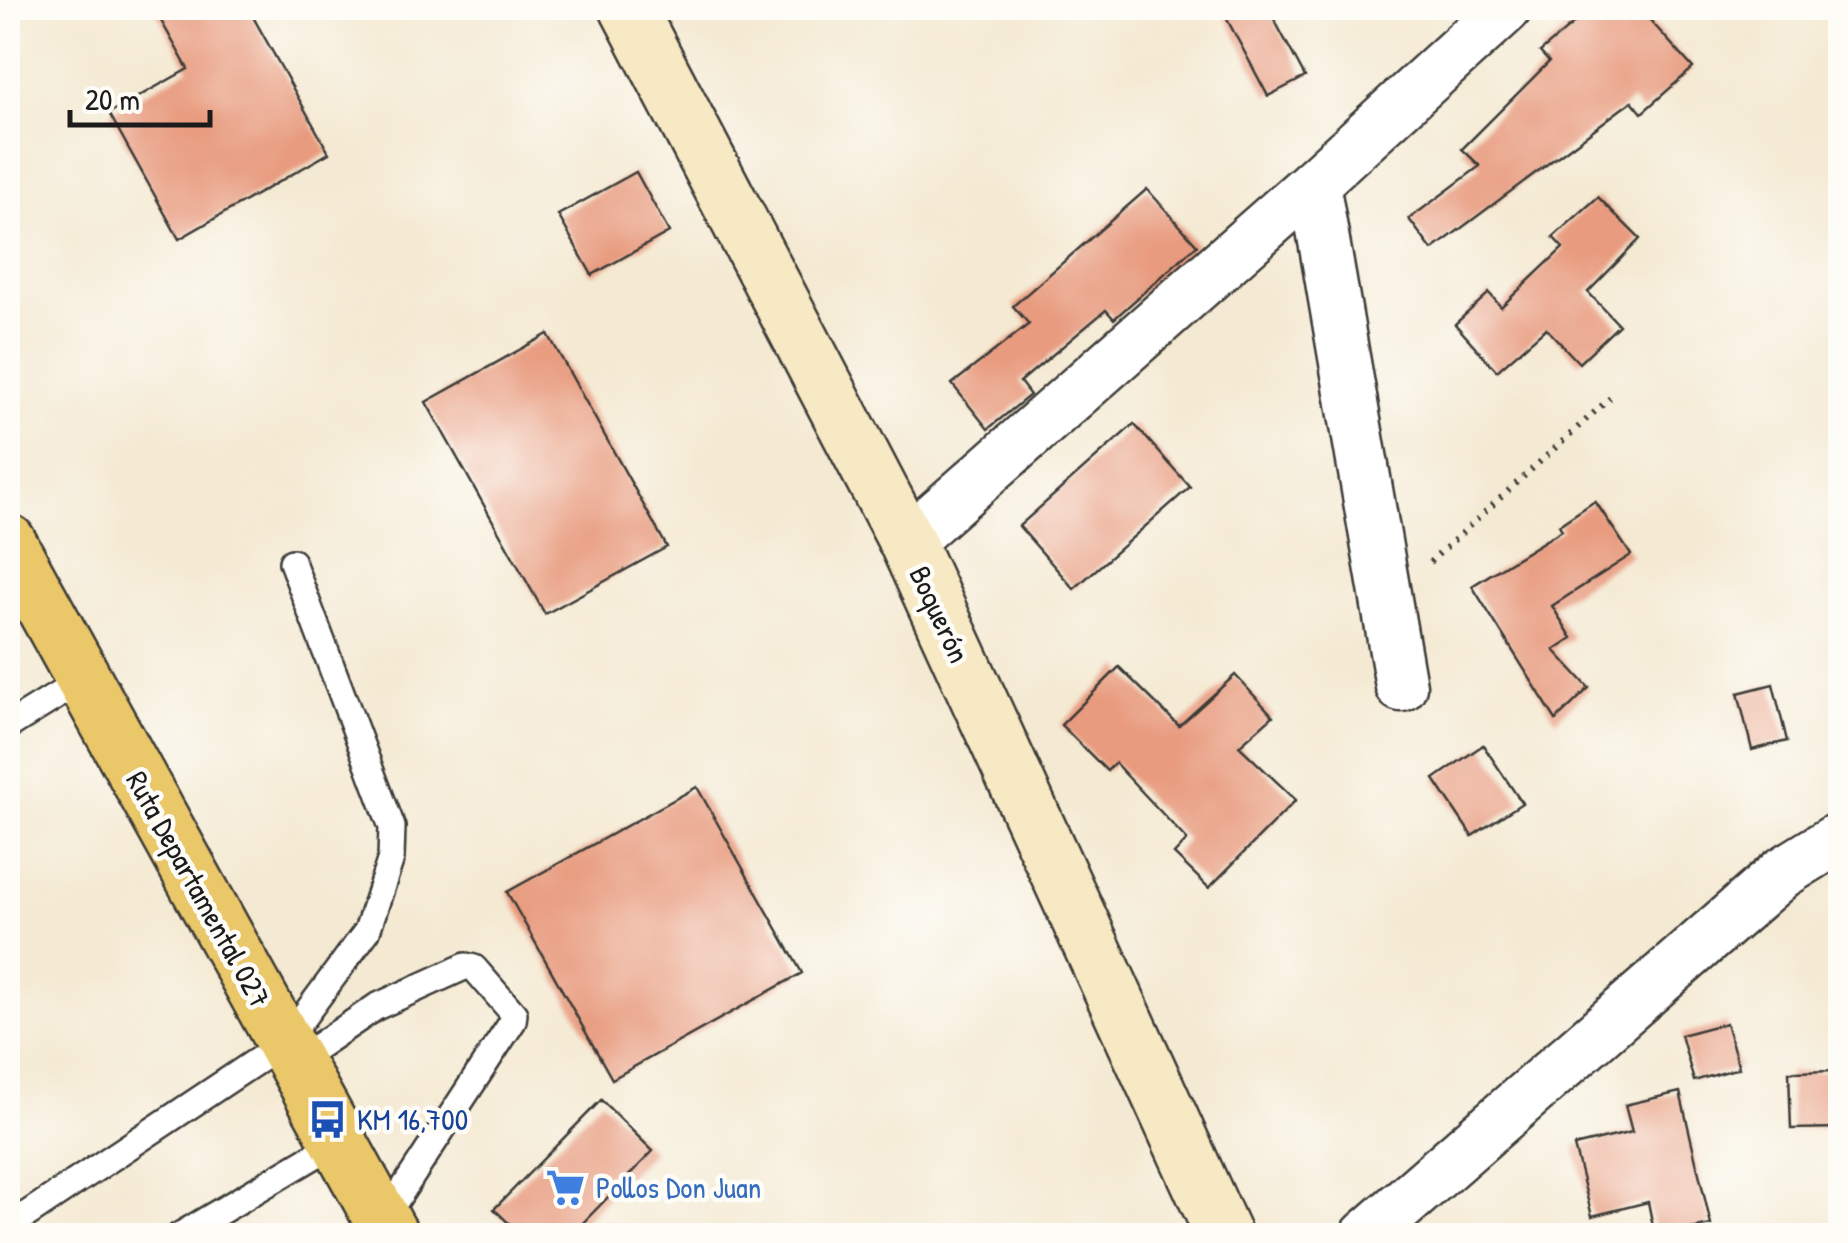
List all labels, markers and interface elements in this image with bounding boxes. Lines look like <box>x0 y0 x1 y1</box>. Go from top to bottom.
scale bar <box>70 65 210 127</box>
text: 20 m <box>85 79 140 119</box>
street label: Boquerón <box>900 559 980 669</box>
street label: Ruta Departamental 027 <box>117 764 281 1014</box>
bus stop icon: KM 16,700 <box>306 1098 348 1140</box>
place label: KM 16,700 <box>357 1099 468 1139</box>
supermarket icon: Pollos Don Juan <box>545 1166 587 1208</box>
place label: Pollos Don Juan <box>596 1167 761 1207</box>

